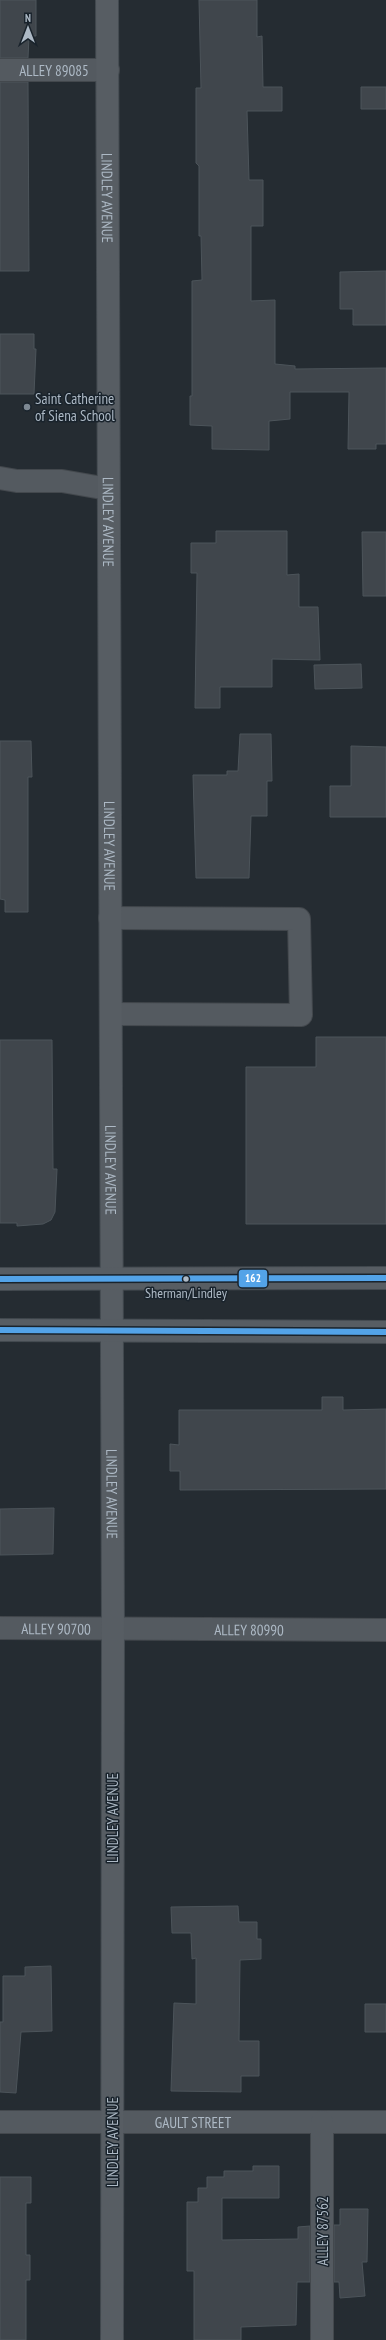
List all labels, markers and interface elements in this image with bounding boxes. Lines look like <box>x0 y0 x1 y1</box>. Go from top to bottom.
north arrow <box>8 8 48 48</box>
text: N <box>25 11 31 25</box>
street label: ALLEY 89085 <box>19 61 89 80</box>
street label: LINDLEY AVENUE <box>98 153 117 243</box>
place label: Saint Catherine of Siena School <box>35 389 115 425</box>
marker: Saint Catherine of Siena School <box>22 402 32 412</box>
street label: LINDLEY AVENUE <box>99 477 119 567</box>
street label: LINDLEY AVENUE <box>100 801 120 891</box>
street label: LINDLEY AVENUE <box>102 1125 121 1215</box>
line badge: 162 <box>238 1269 268 1288</box>
text: 162 <box>245 1271 261 1285</box>
marker: Sherman/Lindley <box>181 1274 191 1284</box>
place label: Sherman/Lindley <box>145 1284 228 1302</box>
street label: LINDLEY AVENUE <box>103 1449 122 1539</box>
street label: ALLEY 90700 <box>21 1619 91 1638</box>
street label: ALLEY 80990 <box>214 1620 284 1639</box>
street label: LINDLEY AVENUE <box>103 1773 122 1863</box>
street label: LINDLEY AVENUE <box>103 2097 122 2187</box>
street label: GAULT STREET <box>155 2113 231 2132</box>
street label: ALLEY 87562 <box>313 2196 332 2266</box>

